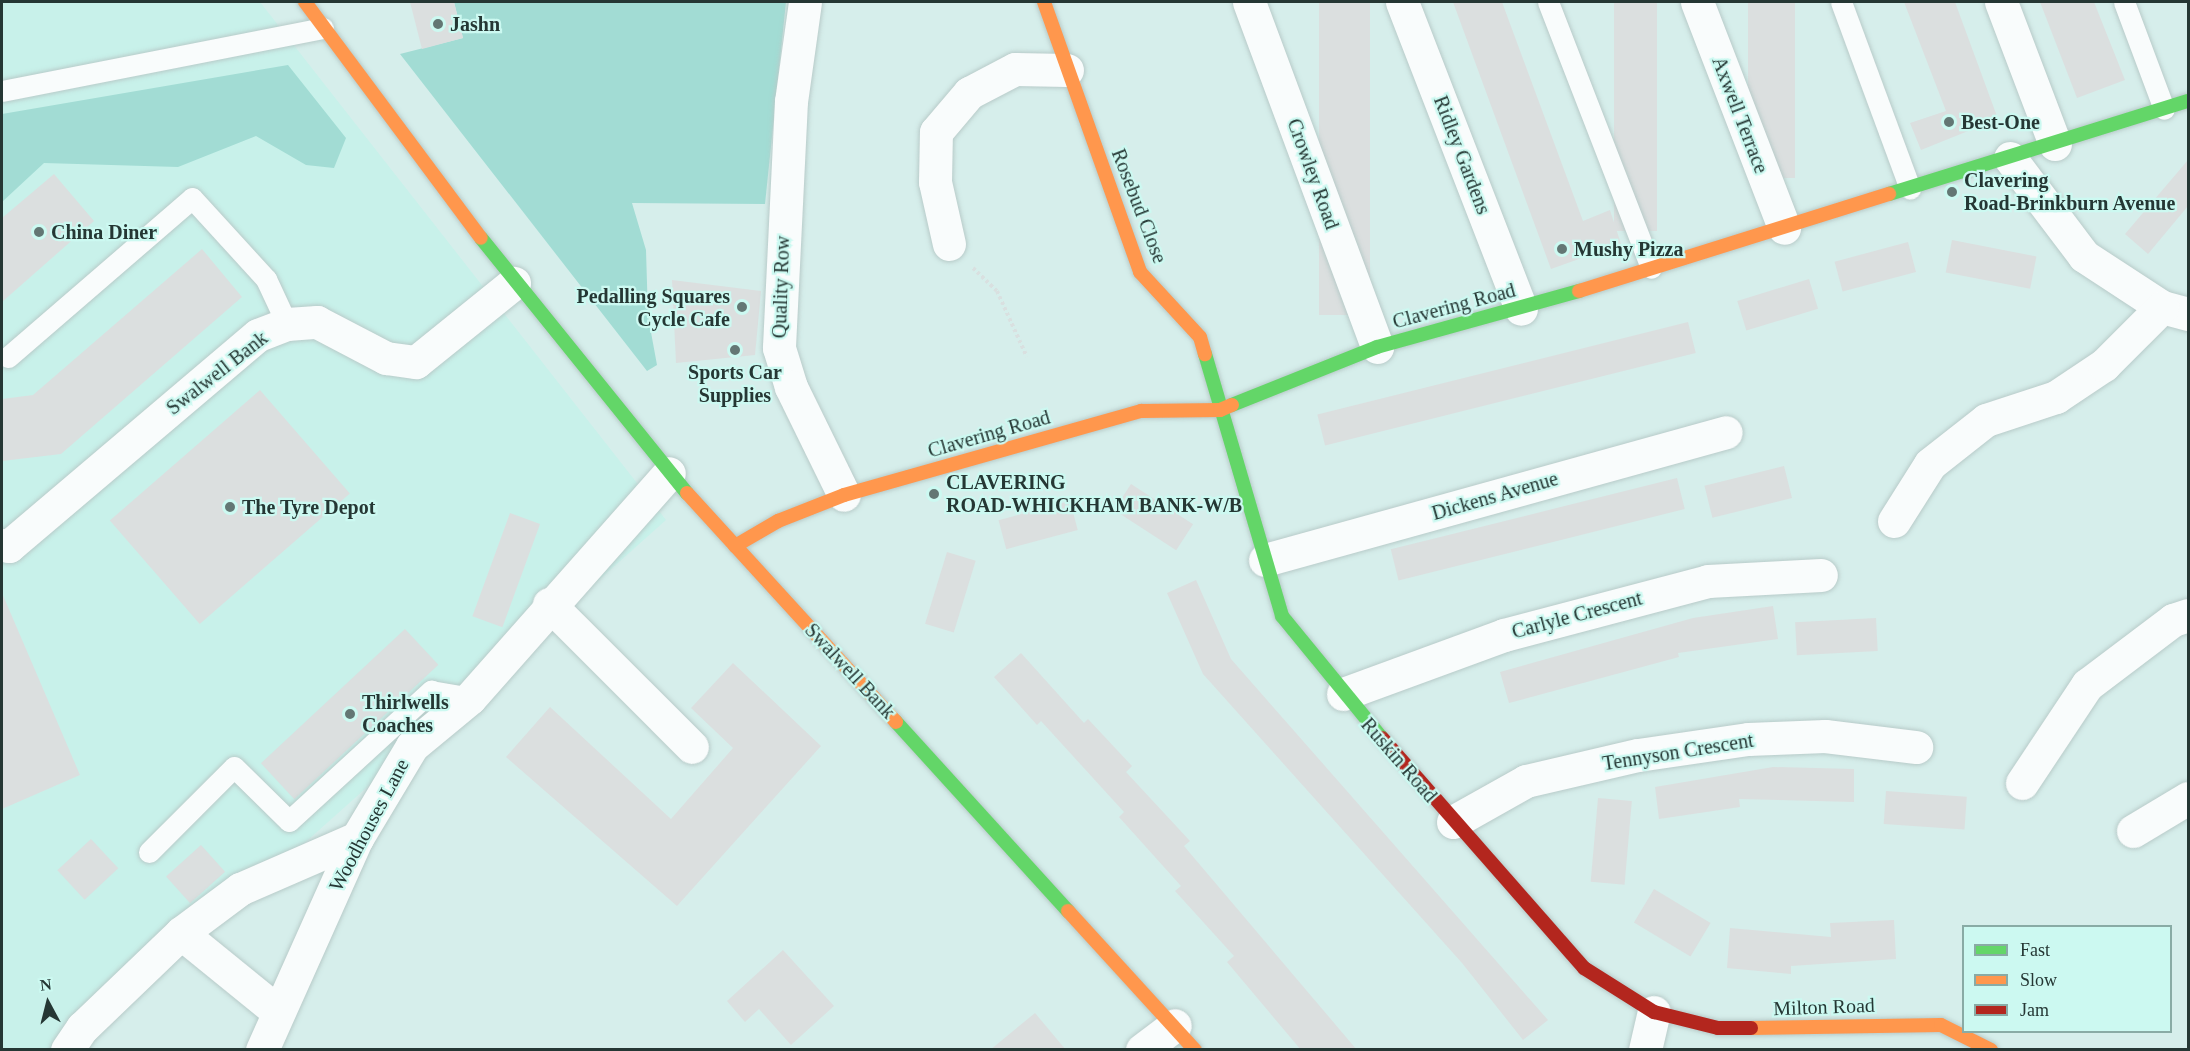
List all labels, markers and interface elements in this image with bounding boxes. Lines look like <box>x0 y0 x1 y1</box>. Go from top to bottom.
place label: Jashn <box>450 12 500 36</box>
marker: Jashn <box>431 17 445 31</box>
street label: Axwell Terrace <box>1707 53 1773 177</box>
street label: Ridley Gardens <box>1428 92 1496 218</box>
place label: Best-One <box>1961 110 2040 134</box>
street label: Crowley Road <box>1282 115 1344 233</box>
marker: Best-One <box>1942 115 1956 129</box>
street label: Rosebud Close <box>1106 145 1172 267</box>
place label: Clavering Road-Brinkburn Avenue <box>1964 168 2176 215</box>
marker: Clavering Road-Brinkburn Avenue <box>1945 185 1959 199</box>
place label: China Diner <box>51 220 157 244</box>
marker: China Diner <box>32 225 46 239</box>
street label: Quality Row <box>767 235 795 339</box>
place label: Mushy Pizza <box>1574 237 1683 261</box>
marker: Mushy Pizza <box>1555 242 1569 256</box>
street label: Clavering Road <box>1390 278 1518 334</box>
place label: Pedalling Squares Cycle Cafe <box>576 284 730 331</box>
marker: Pedalling Squares Cycle Cafe <box>735 300 749 314</box>
street label: Swalwell Bank <box>162 326 272 420</box>
marker: Sports Car Supplies <box>728 343 742 357</box>
place label: Sports Car Supplies <box>688 360 782 407</box>
street label: Clavering Road <box>925 405 1053 463</box>
street label: Dickens Avenue <box>1429 466 1561 526</box>
place label: CLAVERING ROAD-WHICKHAM BANK-W/B <box>946 470 1242 517</box>
marker: CLAVERING ROAD-WHICKHAM BANK-W/B <box>927 487 941 501</box>
place label: The Tyre Depot <box>242 495 376 519</box>
marker: The Tyre Depot <box>223 500 237 514</box>
street label: Carlyle Crescent <box>1509 586 1645 644</box>
street label: Swalwell Bank <box>800 618 900 724</box>
place label: Thirlwells Coaches <box>362 690 449 737</box>
marker: Thirlwells Coaches <box>343 707 357 721</box>
street label: Ruskin Road <box>1356 713 1442 807</box>
street label: Tennyson Crescent <box>1601 728 1755 776</box>
street label: Woodhouses Lane <box>324 755 414 895</box>
legend <box>1962 925 2172 1033</box>
text: Fast <box>2020 940 2050 960</box>
text: Slow <box>2020 970 2057 990</box>
north arrow <box>18 973 78 1033</box>
text: N <box>39 975 53 994</box>
street label: Milton Road <box>1773 993 1875 1021</box>
text: Jam <box>2020 1000 2049 1020</box>

